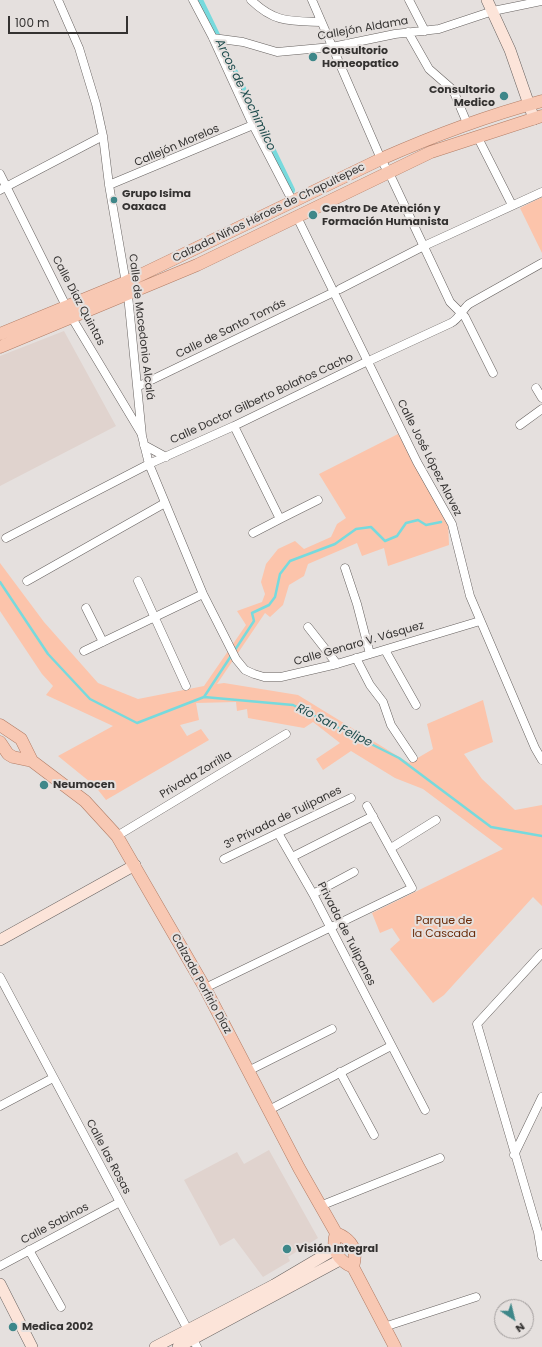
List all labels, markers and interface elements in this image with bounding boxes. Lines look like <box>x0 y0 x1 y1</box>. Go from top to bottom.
scale bar <box>10 8 130 34</box>
text: 100 m <box>15 14 49 31</box>
street label: Callejón Aldama <box>317 15 409 43</box>
water label: Arcos de Xochimilco <box>212 37 278 153</box>
place label: Consultorio Homeopatico <box>322 44 399 70</box>
marker: Consultorio Homeopatico <box>307 51 319 63</box>
place label: Consultorio Medico <box>429 83 495 109</box>
marker: Consultorio Medico <box>498 90 510 102</box>
street label: Callejón Morelos <box>133 122 221 170</box>
street label: Calzada Niños Héroes de Chapultepec <box>171 161 367 265</box>
place label: Grupo Isima Oaxaca <box>122 187 191 213</box>
marker: Grupo Isima Oaxaca <box>109 195 119 205</box>
place label: Centro De Atención y Formación Humanista <box>322 202 449 228</box>
marker: Centro De Atención y Formación Humanista <box>307 209 319 221</box>
street label: Calle de Macedonio Alcalá <box>125 253 157 401</box>
street label: Calle Díaz Quintas <box>49 254 107 348</box>
street label: Calle de Santo Tomás <box>174 297 288 361</box>
street label: Calle Doctor Gilberto Bolaños Cacho <box>168 351 356 447</box>
street label: Calle José López Alavez <box>394 398 464 518</box>
street label: Calle Genaro V. Vásquez <box>292 619 426 669</box>
water label: Río San Felipe <box>294 701 374 751</box>
street label: Privada Zorrilla <box>158 748 234 802</box>
place label: Neumocen <box>53 778 115 792</box>
marker: Neumocen <box>38 779 50 791</box>
street label: 3ª Privada de Tulipanes <box>222 784 344 852</box>
street label: Privada de Tulipanes <box>314 880 378 988</box>
park label: Parque de la Cascada <box>412 914 476 940</box>
street label: Calzada Porfirio Díaz <box>168 932 234 1036</box>
street label: Calle las Rosas <box>83 1117 133 1197</box>
street label: Calle Sabinos <box>19 1201 91 1247</box>
place label: Visión Integral <box>296 1242 378 1256</box>
marker: Visión Integral <box>281 1243 293 1255</box>
north arrow <box>494 1299 534 1339</box>
text: N <box>512 1319 528 1337</box>
place label: Medica 2002 <box>22 1320 93 1334</box>
marker: Medica 2002 <box>7 1321 19 1333</box>

